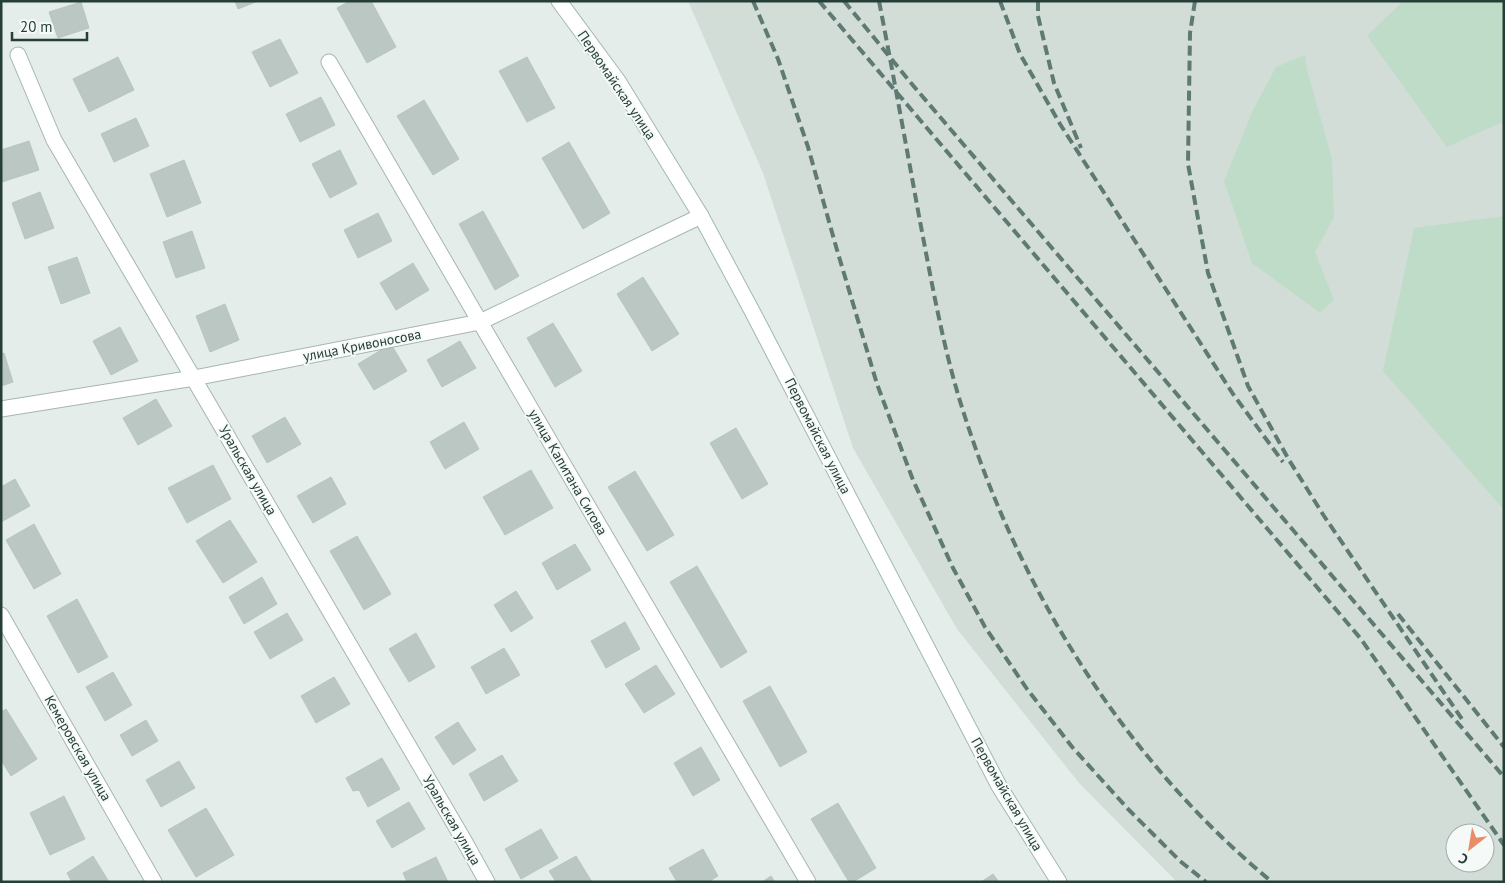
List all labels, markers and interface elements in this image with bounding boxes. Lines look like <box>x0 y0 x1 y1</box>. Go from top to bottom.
scale bar <box>12 10 88 42</box>
text: 20 m <box>20 17 53 36</box>
street label: Первомайская улица <box>574 27 660 143</box>
street label: улица Кривоносова <box>301 325 423 365</box>
street label: Первомайская улица <box>781 375 855 497</box>
street label: улица Капитана Сигова <box>525 406 612 538</box>
street label: Уральская улица <box>215 422 281 518</box>
street label: Кемеровская улица <box>40 692 116 804</box>
street label: Первомайская улица <box>967 734 1047 854</box>
street label: Уральская улица <box>419 772 485 868</box>
north arrow <box>1445 823 1495 873</box>
text: С <box>1455 849 1471 869</box>

